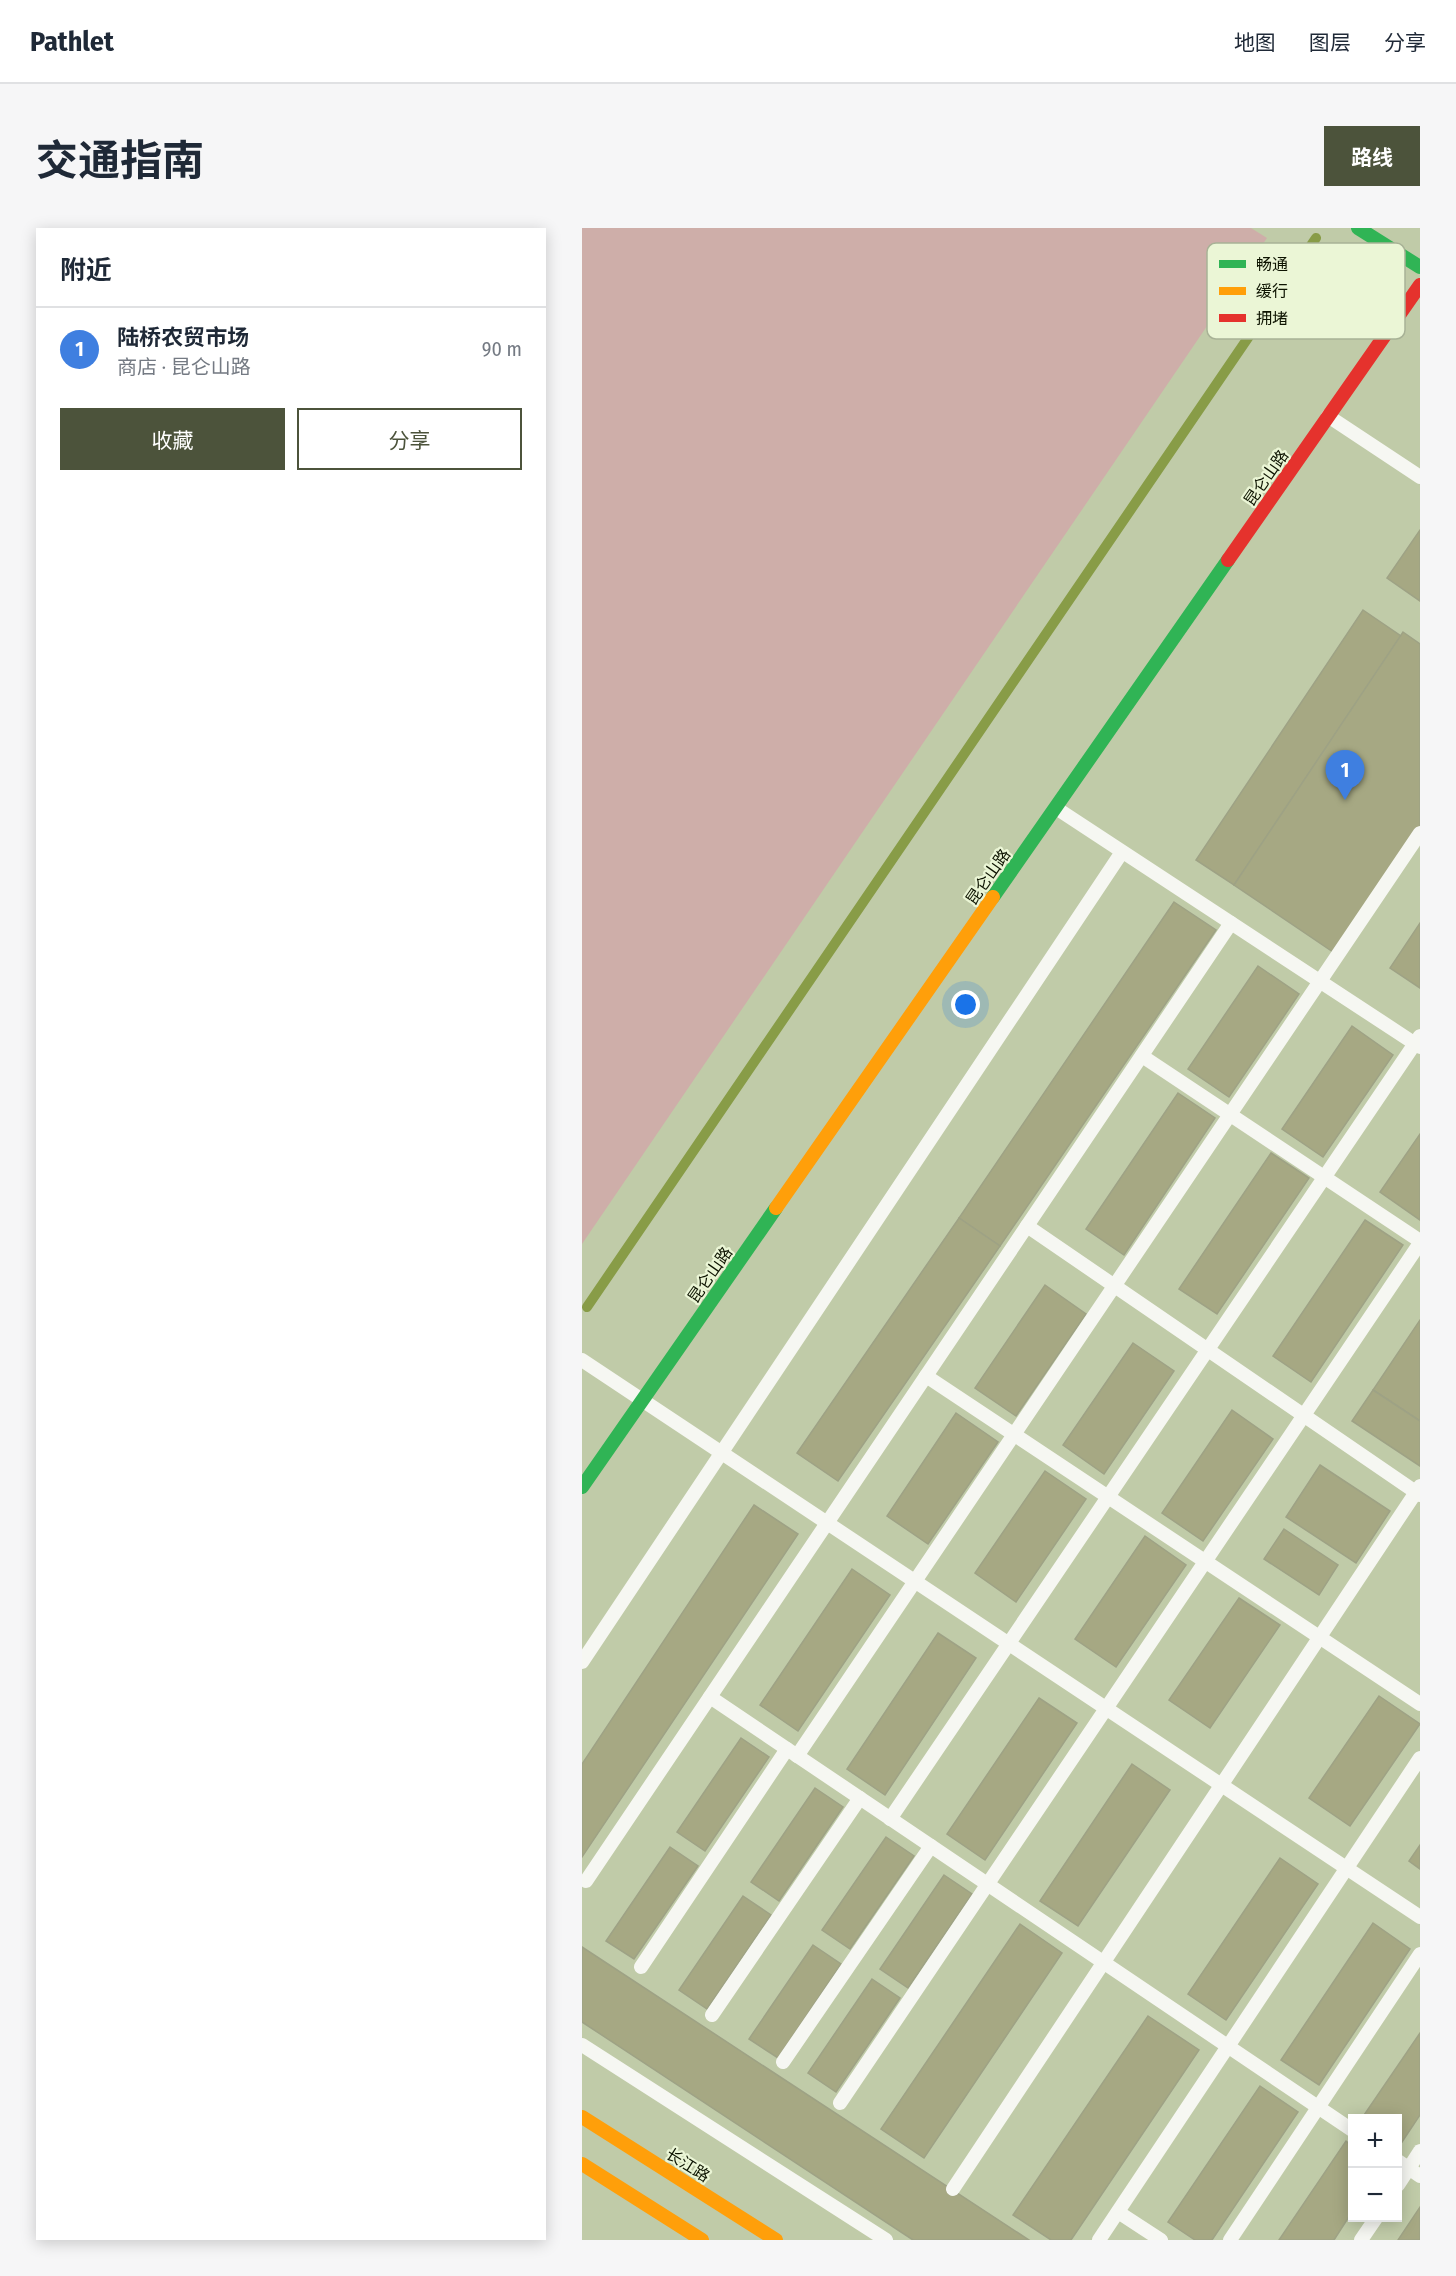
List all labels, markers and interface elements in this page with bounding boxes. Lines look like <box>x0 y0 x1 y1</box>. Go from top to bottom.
text: Pathlet <box>30 25 114 58</box>
text: 地图 <box>1234 30 1276 56</box>
text: 图层 <box>1309 30 1351 56</box>
text: 分享 <box>1384 30 1426 56</box>
button: 路线 <box>1324 126 1420 186</box>
text: 交通指南 <box>36 136 204 186</box>
legend <box>1207 243 1405 339</box>
text: 附近 <box>60 255 112 286</box>
text: 畅通 <box>1256 255 1288 274</box>
text: 缓行 <box>1256 282 1288 301</box>
text: 拥堵 <box>1256 309 1288 328</box>
text: 陆桥农贸市场 <box>117 324 249 351</box>
text: 1 <box>75 337 84 361</box>
text: 90 m <box>482 337 522 361</box>
text: 商店 · 昆仑山路 <box>117 355 251 379</box>
button: 收藏 <box>60 408 285 470</box>
button: 分享 <box>297 408 522 470</box>
street label: 昆仑山路 <box>1240 446 1292 510</box>
pin: 1 <box>1326 750 1365 800</box>
street label: 昆仑山路 <box>962 845 1014 909</box>
your location <box>951 990 980 1019</box>
street label: 昆仑山路 <box>684 1243 736 1307</box>
map controls <box>1348 2114 1402 2222</box>
button: + <box>1348 2114 1402 2168</box>
street label: 长江路 <box>663 2144 713 2186</box>
button: − <box>1348 2168 1402 2222</box>

